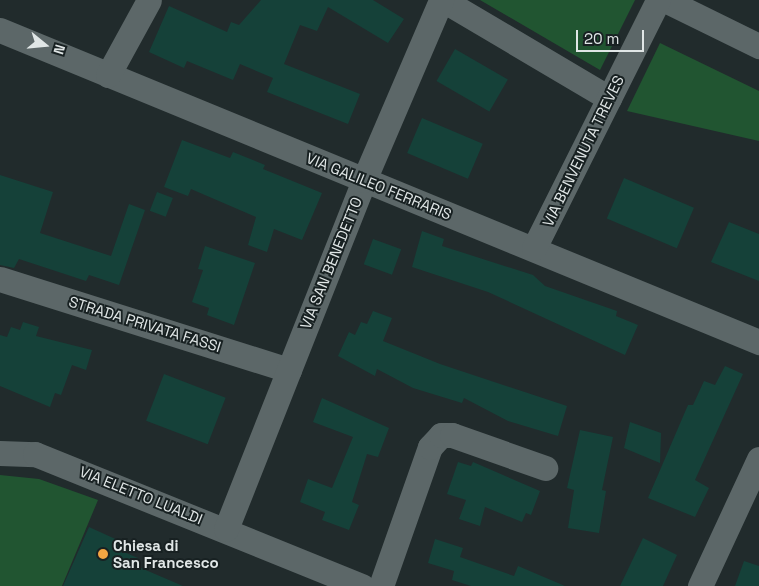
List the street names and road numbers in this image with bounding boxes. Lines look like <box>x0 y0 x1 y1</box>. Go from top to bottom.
street label: VIA BENVENUTA TREVES <box>538 72 628 230</box>
street label: VIA GALILEO FERRARIS <box>304 149 454 223</box>
street label: VIA SAN BENEDETTO <box>296 194 366 332</box>
street label: STRADA PRIVATA FASSI <box>67 292 223 356</box>
street label: VIA ELETTO LUALDI <box>77 462 205 528</box>

